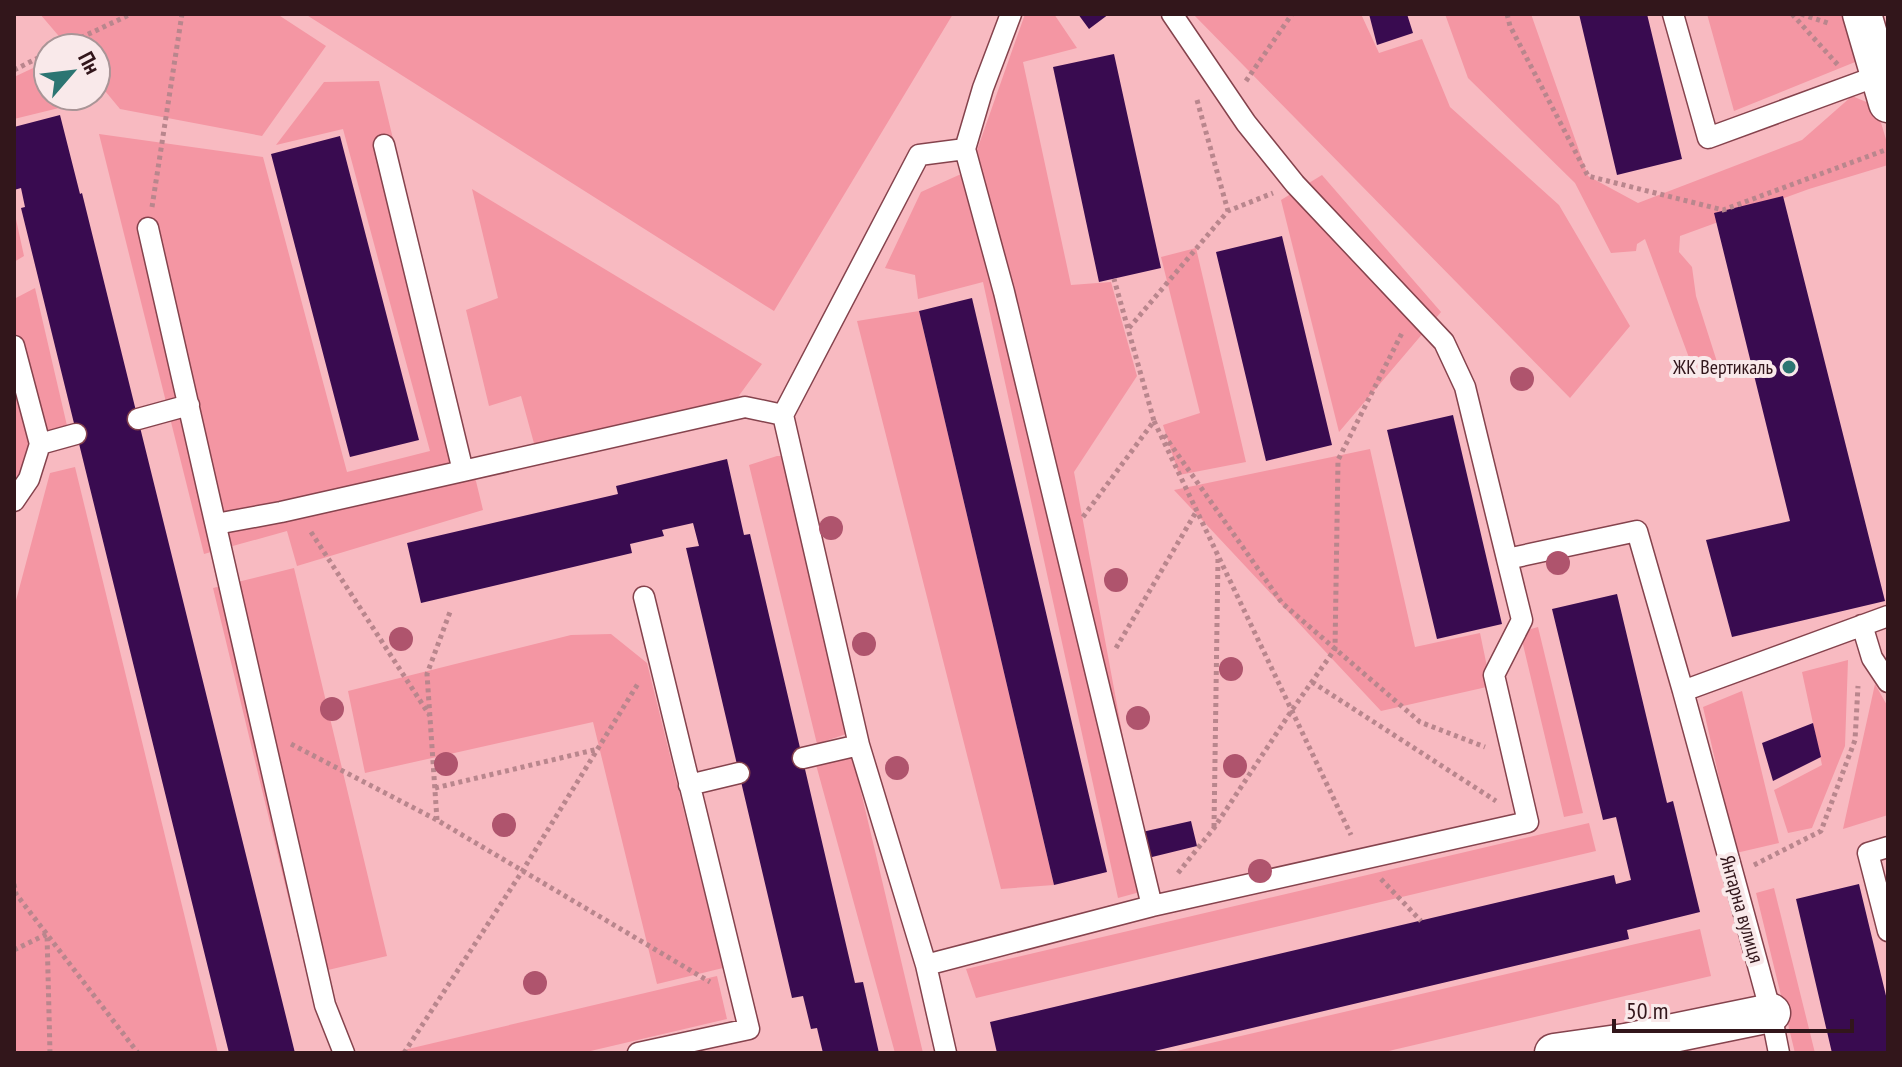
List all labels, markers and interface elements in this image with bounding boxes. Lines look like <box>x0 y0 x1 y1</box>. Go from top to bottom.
north arrow <box>32 32 112 112</box>
text: Пн <box>72 47 107 79</box>
place label: ЖК Вертикаль <box>1672 354 1773 380</box>
marker: ЖК Вертикаль <box>1780 358 1798 376</box>
street label: Янтарна вулиця <box>1714 852 1770 966</box>
scale bar <box>1614 983 1852 1033</box>
text: 50 m <box>1626 995 1668 1026</box>

